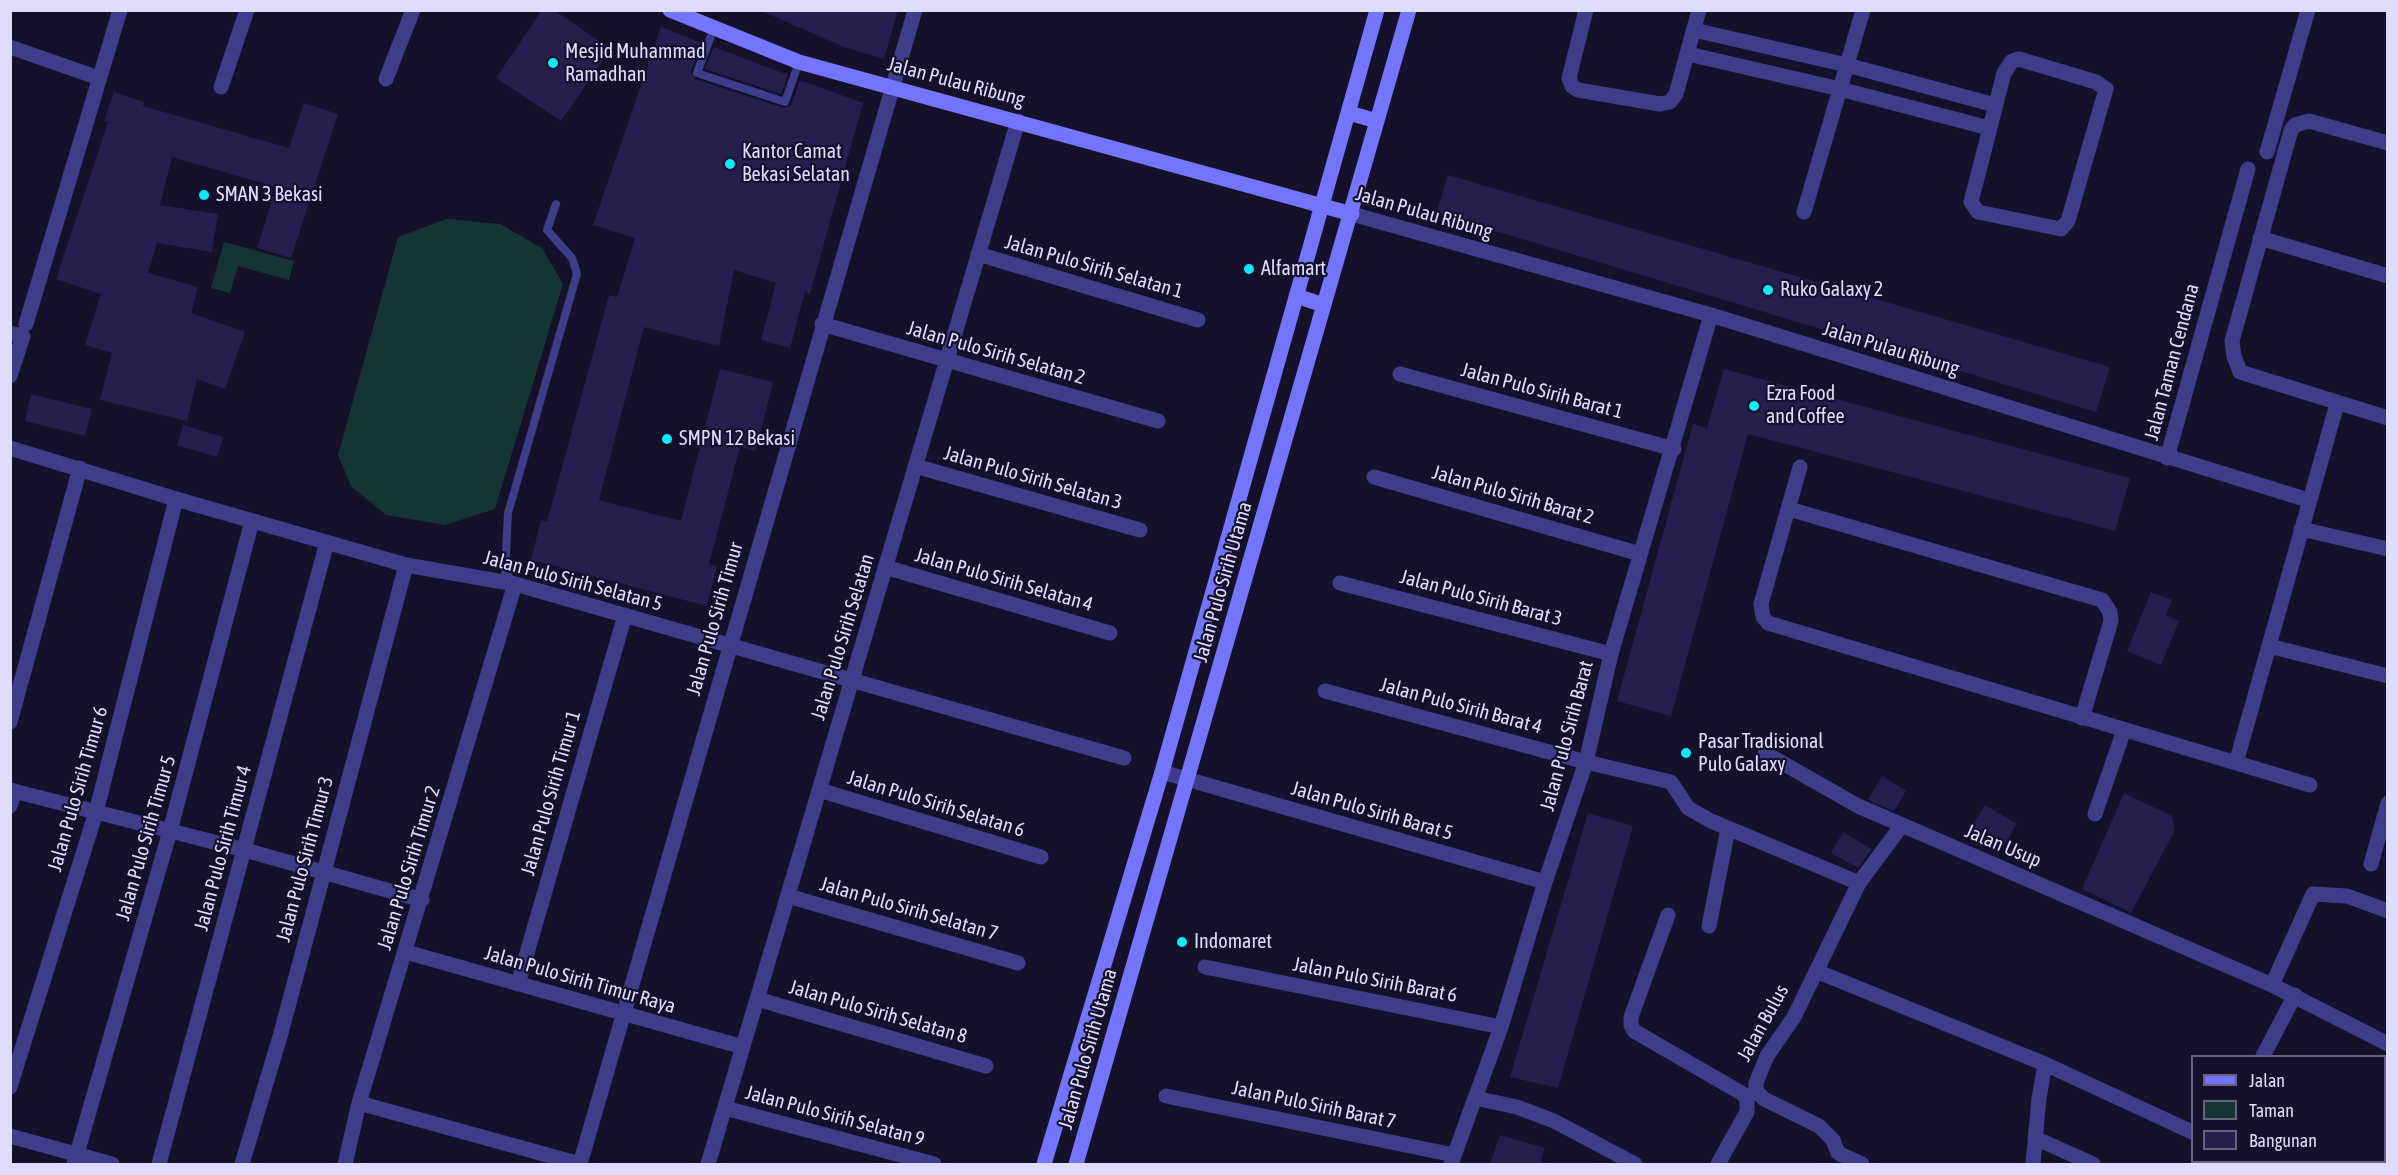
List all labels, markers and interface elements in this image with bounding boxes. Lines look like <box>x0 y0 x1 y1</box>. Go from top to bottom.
place label: Mesjid Muhammad Ramadhan <box>565 40 706 87</box>
street label: Jalan Pulau Ribung <box>885 52 1027 112</box>
marker: Mesjid Muhammad Ramadhan <box>546 56 560 70</box>
place label: Kantor Camat Bekasi Selatan <box>742 140 850 187</box>
marker: Kantor Camat Bekasi Selatan <box>723 157 737 171</box>
street label: Jalan Pulau Ribung <box>1353 182 1495 244</box>
place label: SMAN 3 Bekasi <box>216 183 323 207</box>
marker: SMAN 3 Bekasi <box>197 188 211 202</box>
street label: Jalan Pulo Sirih Selatan 1 <box>1002 230 1186 304</box>
place label: Alfamart <box>1261 257 1326 281</box>
marker: Alfamart <box>1242 262 1256 276</box>
place label: Ruko Galaxy 2 <box>1780 278 1883 302</box>
street label: Jalan Taman Cendana <box>2140 281 2204 443</box>
marker: Ruko Galaxy 2 <box>1761 283 1775 297</box>
street label: Jalan Pulo Sirih Selatan 2 <box>904 316 1088 390</box>
street label: Jalan Pulau Ribung <box>1820 317 1962 381</box>
street label: Jalan Pulo Sirih Barat 1 <box>1458 358 1626 424</box>
place label: Ezra Food and Coffee <box>1766 382 1845 429</box>
marker: Ezra Food and Coffee <box>1747 399 1761 413</box>
place label: SMPN 12 Bekasi <box>679 427 795 451</box>
marker: SMPN 12 Bekasi <box>660 432 674 446</box>
street label: Jalan Pulo Sirih Selatan 3 <box>941 441 1125 515</box>
street label: Jalan Pulo Sirih Barat 2 <box>1429 460 1597 530</box>
street label: Jalan Pulo Sirih Utama <box>1189 499 1257 665</box>
street label: Jalan Pulo Sirih Timur <box>682 540 748 698</box>
street label: Jalan Pulo Sirih Selatan 4 <box>912 543 1096 617</box>
street label: Jalan Pulo Sirih Selatan 5 <box>481 546 665 616</box>
street label: Jalan Pulo Sirih Selatan <box>806 551 880 723</box>
street label: Jalan Pulo Sirih Barat 3 <box>1397 565 1565 631</box>
street label: Jalan Pulo Sirih Barat <box>1535 658 1599 814</box>
street label: Jalan Pulo Sirih Barat 4 <box>1377 673 1545 739</box>
street label: Jalan Pulo Sirih Timur 6 <box>43 704 113 874</box>
street label: Jalan Pulo Sirih Timur 1 <box>516 708 586 878</box>
place label: Pasar Tradisional Pulo Galaxy <box>1698 730 1824 777</box>
marker: Pasar Tradisional Pulo Galaxy <box>1679 746 1693 760</box>
street label: Jalan Pulo Sirih Timur 5 <box>111 753 181 923</box>
street label: Jalan Pulo Sirih Timur 4 <box>189 763 257 933</box>
street label: Jalan Pulo Sirih Selatan 6 <box>844 766 1028 842</box>
street label: Jalan Pulo Sirih Timur 3 <box>271 774 339 944</box>
street label: Jalan Pulo Sirih Barat 5 <box>1288 776 1456 846</box>
street label: Jalan Pulo Sirih Timur 2 <box>373 783 445 953</box>
street label: Jalan Usup <box>1961 819 2045 873</box>
street label: Jalan Pulo Sirih Selatan 7 <box>817 872 1001 946</box>
place label: Indomaret <box>1194 930 1272 954</box>
marker: Indomaret <box>1175 935 1189 949</box>
street label: Jalan Pulo Sirih Timur Raya <box>482 941 678 1019</box>
street label: Jalan Pulo Sirih Barat 6 <box>1291 952 1459 1008</box>
street label: Jalan Pulo Sirih Utama <box>1054 966 1122 1132</box>
street label: Jalan Pulo Sirih Selatan 8 <box>786 975 970 1049</box>
street label: Jalan Bulus <box>1732 980 1794 1066</box>
legend <box>2191 1055 2386 1163</box>
text: Jalan <box>2249 1070 2285 1091</box>
street label: Jalan Pulo Sirih Barat 7 <box>1230 1076 1398 1134</box>
street label: Jalan Pulo Sirih Selatan 9 <box>743 1081 927 1151</box>
text: Taman <box>2249 1100 2294 1121</box>
text: Bangunan <box>2249 1130 2317 1151</box>

